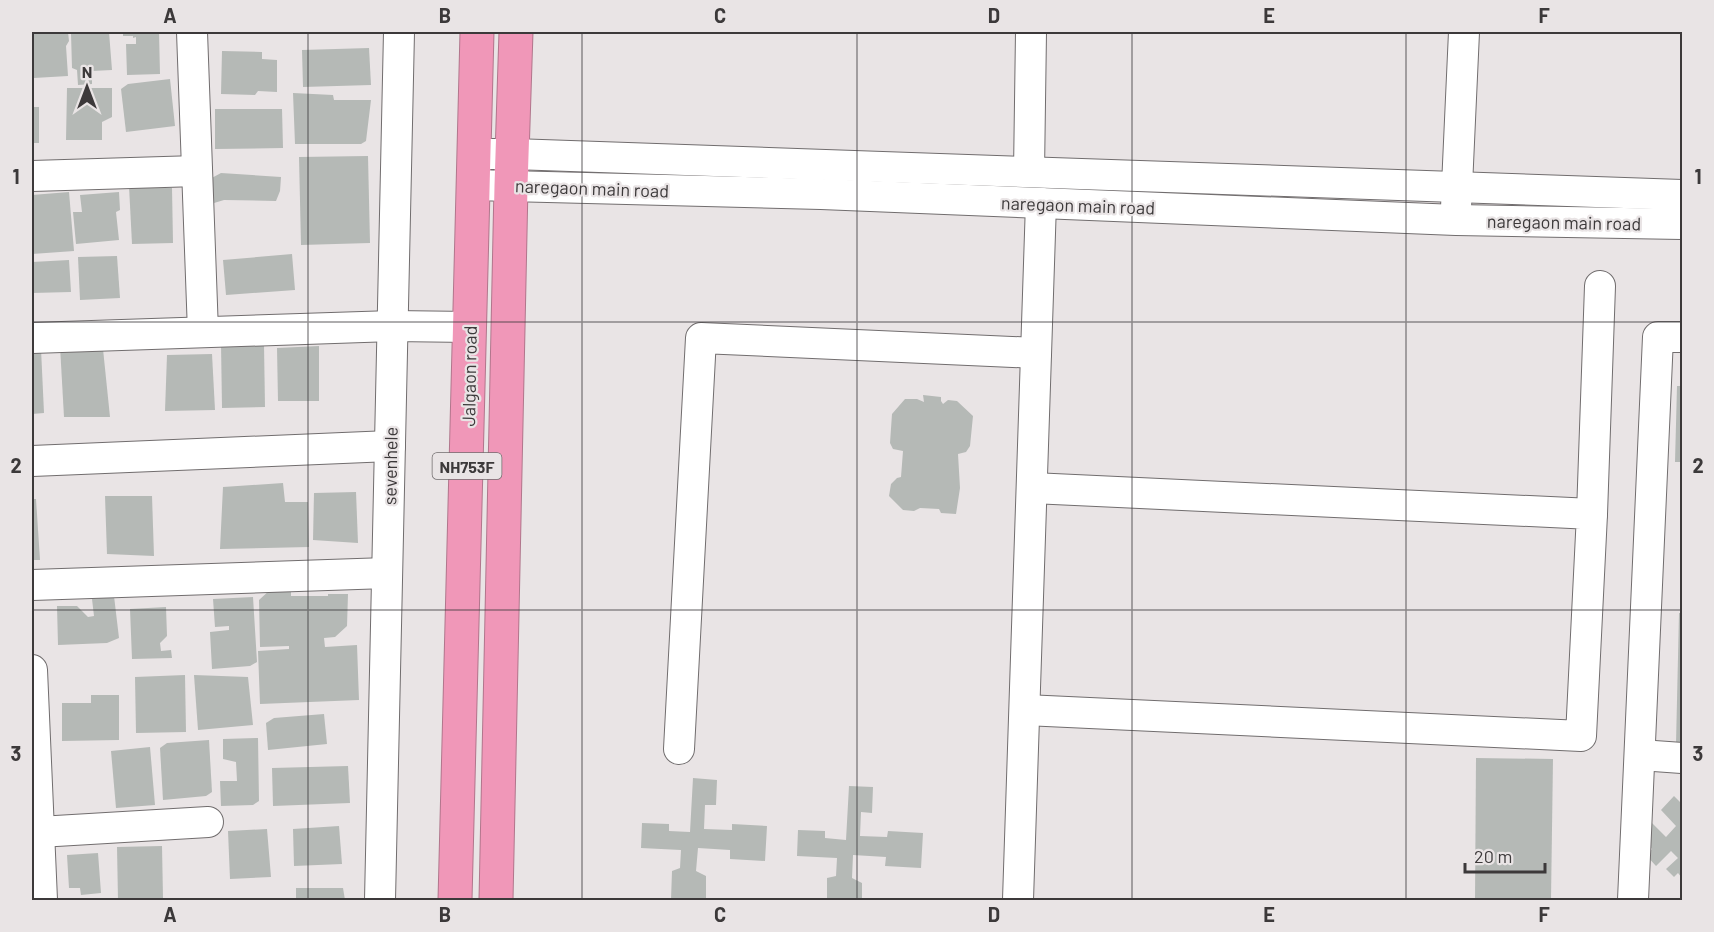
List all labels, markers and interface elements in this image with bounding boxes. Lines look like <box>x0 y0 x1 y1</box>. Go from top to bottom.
text: A <box>163 3 177 27</box>
text: B <box>439 3 451 27</box>
text: C <box>714 3 726 27</box>
text: D <box>988 3 1000 27</box>
text: E <box>1263 3 1275 27</box>
text: F <box>1538 3 1550 27</box>
north arrow <box>57 57 117 117</box>
text: N <box>82 62 92 81</box>
text: 1 <box>12 164 20 188</box>
text: 1 <box>1694 164 1702 188</box>
street label: naregaon main road <box>515 174 669 202</box>
street label: naregaon main road <box>1001 191 1155 219</box>
street label: naregaon main road <box>1487 210 1641 234</box>
street label: Jalgaon road <box>457 325 481 427</box>
street label: sevenhele <box>378 427 402 505</box>
text: 2 <box>10 453 22 477</box>
road number: NH753F <box>432 453 502 479</box>
text: 2 <box>1692 453 1704 477</box>
text: 3 <box>11 741 21 765</box>
text: 3 <box>1693 741 1703 765</box>
scale bar <box>1465 836 1544 874</box>
text: 20 m <box>1474 845 1512 867</box>
text: A <box>163 902 177 926</box>
text: B <box>439 902 451 926</box>
text: C <box>714 902 726 926</box>
text: D <box>988 902 1000 926</box>
text: E <box>1263 902 1275 926</box>
text: F <box>1538 902 1550 926</box>

